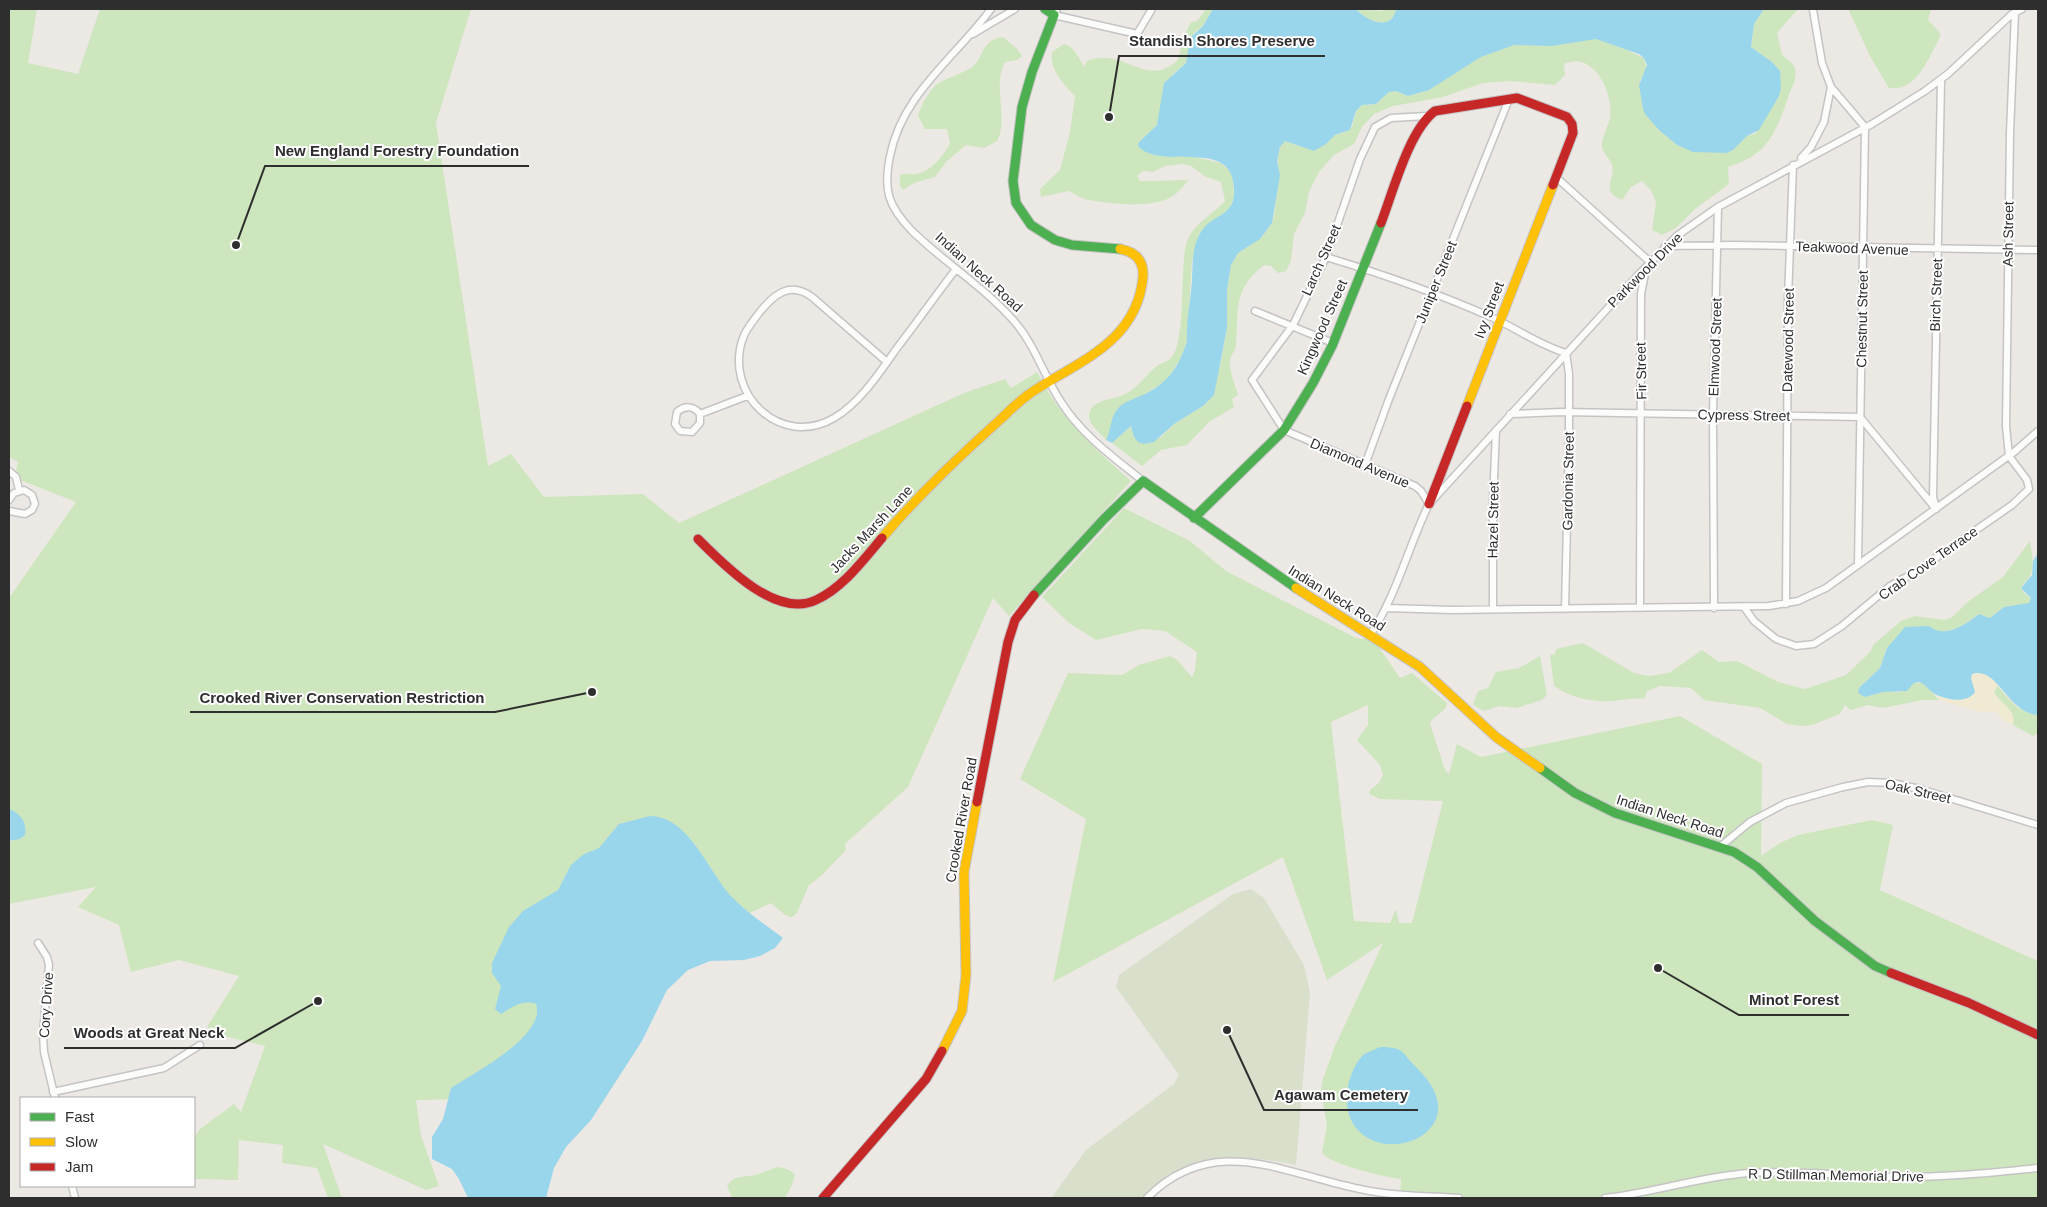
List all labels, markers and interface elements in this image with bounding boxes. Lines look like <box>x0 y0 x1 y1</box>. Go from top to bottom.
callout: Standish Shores Preserve <box>1119 26 1325 56</box>
text: Standish Shores Preserve <box>1129 32 1315 49</box>
callout: New England Forestry Foundation <box>265 136 529 166</box>
text: New England Forestry Foundation <box>275 142 519 159</box>
street label: Ash Street <box>1999 201 2017 267</box>
street label: Larch Street <box>1298 222 1344 298</box>
street label: Indian Neck Road <box>932 229 1026 315</box>
street label: Parkwood Drive <box>1604 229 1686 311</box>
street label: Teakwood Avenue <box>1795 238 1909 258</box>
street label: Juniper Street <box>1412 239 1460 325</box>
street label: Birch Street <box>1927 258 1945 332</box>
street label: Chestnut Street <box>1853 270 1871 368</box>
street label: Kingwood Street <box>1294 277 1350 377</box>
street label: Ivy Street <box>1471 279 1507 340</box>
street label: Datewood Street <box>1779 288 1797 392</box>
street label: Elmwood Street <box>1705 297 1725 397</box>
street label: Fir Street <box>1632 342 1650 400</box>
street label: Cypress Street <box>1698 406 1791 424</box>
street label: Gardonia Street <box>1559 431 1577 531</box>
street label: Diamond Avenue <box>1308 435 1412 491</box>
street label: Hazel Street <box>1484 481 1502 559</box>
street label: Jacks Marsh Lane <box>826 482 916 576</box>
street label: Crab Cove Terrace <box>1875 523 1981 603</box>
street label: Indian Neck Road <box>1286 562 1388 634</box>
callout: Crooked River Conservation Restriction <box>190 682 495 712</box>
text: Crooked River Conservation Restriction <box>199 689 485 706</box>
street label: Crooked River Road <box>942 756 980 884</box>
street label: Oak Street <box>1884 776 1953 806</box>
street label: Indian Neck Road <box>1615 791 1725 841</box>
street label: Cory Drive <box>36 971 56 1039</box>
callout: Minot Forest <box>1739 985 1849 1015</box>
text: Minot Forest <box>1749 991 1839 1008</box>
callout: Woods at Great Neck <box>64 1018 235 1048</box>
text: Woods at Great Neck <box>74 1024 225 1041</box>
callout: Agawam Cemetery <box>1264 1080 1418 1110</box>
text: Agawam Cemetery <box>1274 1086 1409 1103</box>
legend <box>20 1097 195 1187</box>
text: Fast <box>65 1108 95 1125</box>
text: Slow <box>65 1133 98 1150</box>
text: Jam <box>65 1158 93 1175</box>
street label: R D Stillman Memorial Drive <box>1748 1165 1924 1185</box>

